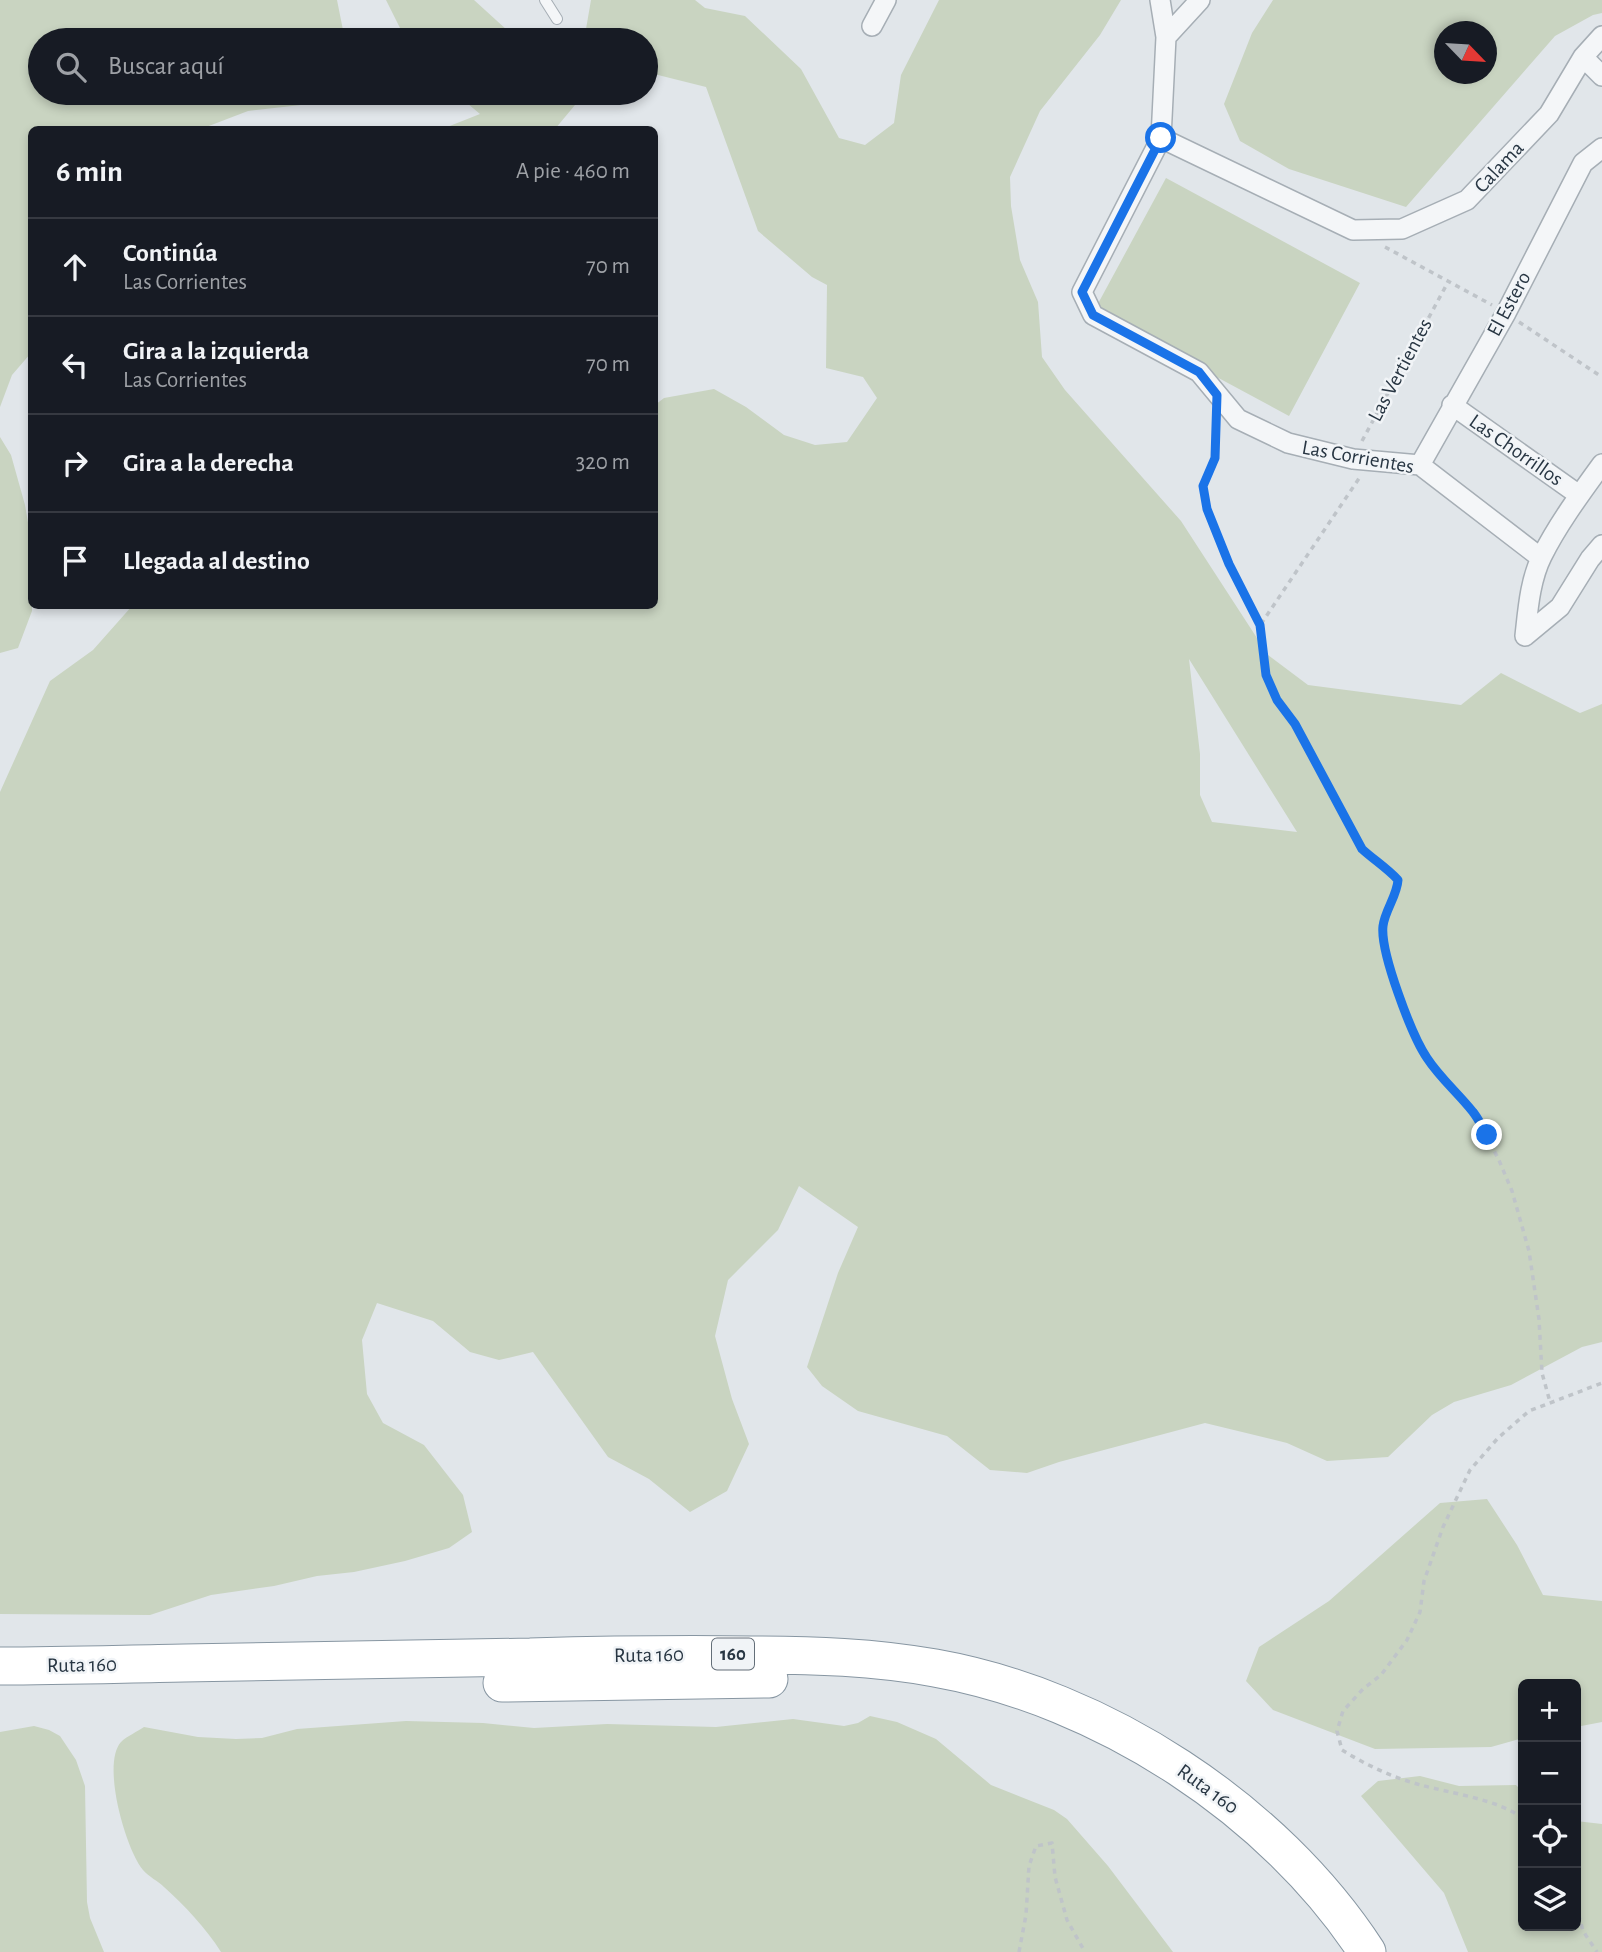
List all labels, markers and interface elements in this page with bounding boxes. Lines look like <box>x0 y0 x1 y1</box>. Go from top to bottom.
north arrow <box>1434 21 1497 84</box>
search box <box>28 28 658 105</box>
icon: search <box>52 48 90 86</box>
text: Buscar aquí <box>108 53 224 79</box>
route start <box>1145 122 1176 153</box>
street label: Calama <box>1470 137 1528 197</box>
text: 6 min <box>56 157 123 187</box>
text: A pie · 460 m <box>516 160 630 183</box>
text: Continúa <box>123 240 218 266</box>
icon: ahead <box>56 248 94 286</box>
text: 70 m <box>586 255 630 278</box>
street label: El Estero <box>1483 268 1535 340</box>
text: Las Corrientes <box>123 271 247 294</box>
street label: Las Vertientes <box>1364 315 1436 425</box>
text: Gira a la izquierda <box>123 338 309 364</box>
icon: left <box>56 346 94 384</box>
text: 70 m <box>586 353 630 376</box>
text: Las Corrientes <box>123 369 247 392</box>
street label: Las Chorrillos <box>1465 410 1567 490</box>
street label: Las Corrientes <box>1300 437 1416 477</box>
icon: right <box>56 444 94 482</box>
text: Gira a la derecha <box>123 450 294 476</box>
text: 320 m <box>576 451 630 474</box>
icon: arrive <box>56 542 94 580</box>
text: Llegada al destino <box>123 548 310 574</box>
route end <box>1471 1119 1502 1150</box>
road number: 160 <box>712 1638 754 1670</box>
street label: Ruta 160 <box>614 1644 684 1666</box>
street label: Ruta 160 <box>47 1654 117 1676</box>
map controls <box>1518 1679 1581 1931</box>
button: + <box>1518 1679 1581 1742</box>
button: − <box>1518 1742 1581 1805</box>
street label: Ruta 160 <box>1174 1760 1242 1818</box>
button: locate <box>1518 1805 1581 1868</box>
button: layers <box>1518 1868 1581 1931</box>

